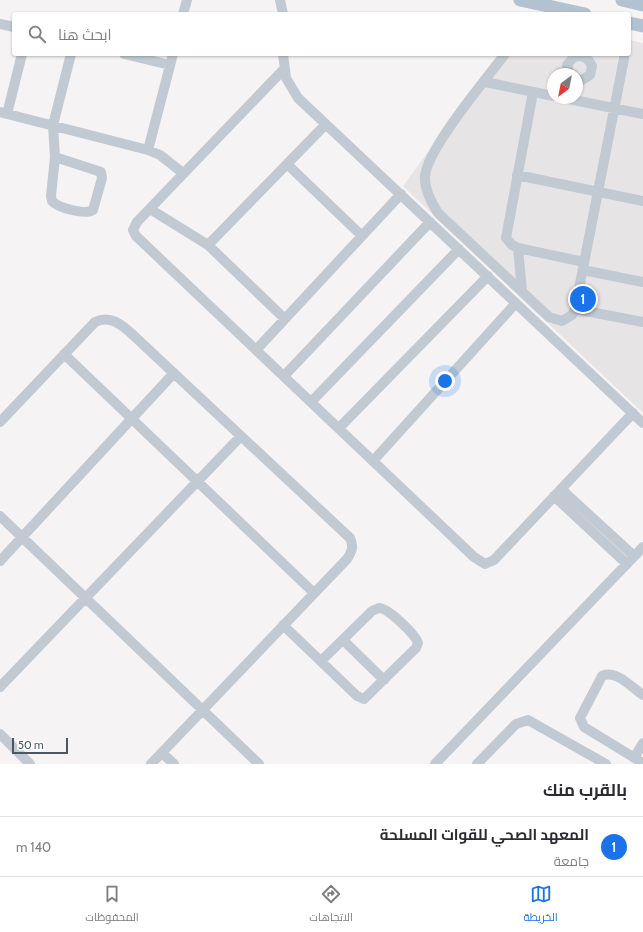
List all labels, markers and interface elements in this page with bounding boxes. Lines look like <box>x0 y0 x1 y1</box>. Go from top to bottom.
search box <box>12 12 631 56</box>
icon: search <box>26 23 48 45</box>
text: ابحث هنا <box>58 26 112 44</box>
north arrow <box>547 68 583 104</box>
pin: 1 <box>570 284 596 314</box>
your location <box>435 371 455 391</box>
scale bar <box>12 736 68 755</box>
text: 50 m <box>18 738 44 752</box>
text: بالقرب منك <box>543 780 627 800</box>
text: المعهد الصحي للقوات المسلحة <box>380 826 589 844</box>
text: 140 m <box>16 839 51 855</box>
text: 1 <box>612 839 616 855</box>
text: جامعة <box>554 853 589 869</box>
tab: المحفوظات <box>85 883 139 927</box>
tab: الاتجاهات <box>309 883 353 927</box>
tab: الخريطة <box>523 883 558 927</box>

